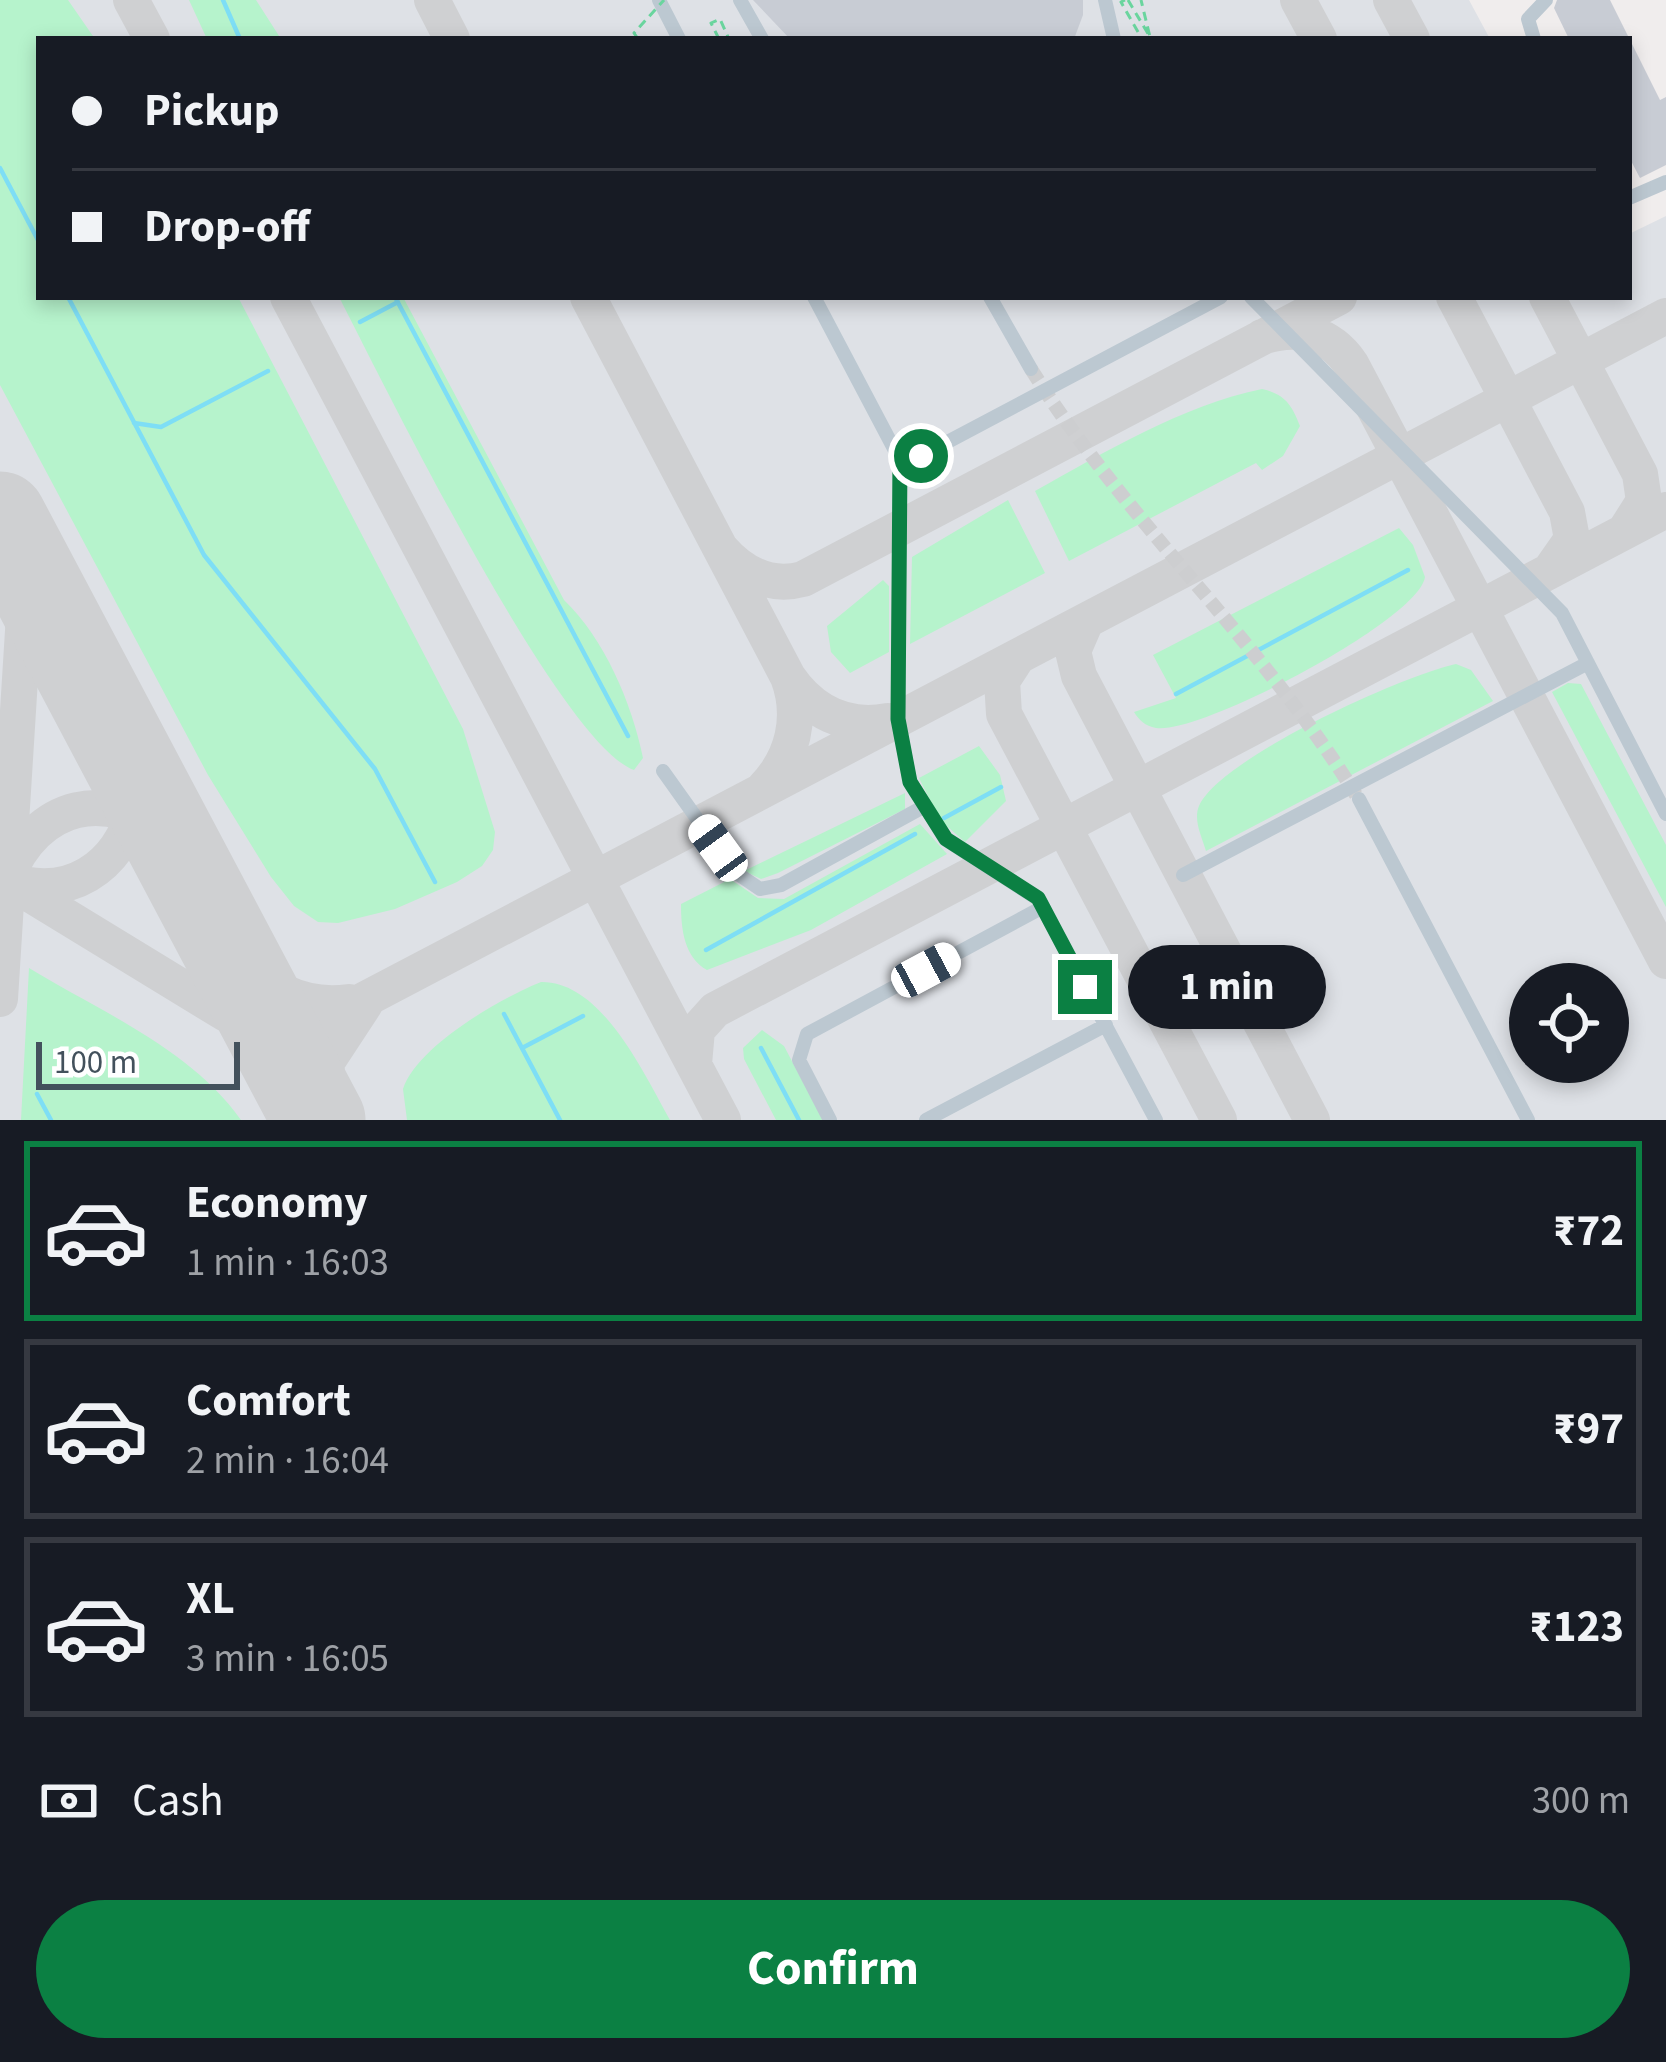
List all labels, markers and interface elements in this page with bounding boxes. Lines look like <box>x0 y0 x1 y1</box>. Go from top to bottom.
text: Pickup <box>144 79 280 143</box>
text: Drop-off <box>144 195 310 259</box>
route start <box>894 429 948 483</box>
car <box>682 808 754 888</box>
car <box>886 937 966 1003</box>
callout: 1 min <box>1127 945 1325 1029</box>
text: 1 min <box>1180 959 1274 1015</box>
route end <box>1058 960 1112 1014</box>
map controls <box>1509 963 1629 1083</box>
button: locate <box>1509 963 1629 1083</box>
scale bar <box>36 1036 240 1089</box>
text: 100 m <box>54 1039 137 1086</box>
text: Economy <box>186 1171 368 1235</box>
icon: car <box>42 1177 150 1285</box>
text: ₹72 <box>1553 1199 1624 1263</box>
text: 1 min · 16:03 <box>186 1235 389 1291</box>
text: Comfort <box>186 1369 351 1433</box>
icon: car <box>42 1375 150 1483</box>
text: ₹97 <box>1553 1397 1624 1461</box>
text: 2 min · 16:04 <box>186 1433 389 1489</box>
text: XL <box>186 1567 235 1631</box>
icon: car <box>42 1573 150 1681</box>
text: ₹123 <box>1529 1595 1624 1659</box>
text: 3 min · 16:05 <box>186 1631 389 1687</box>
icon: cash <box>36 1768 102 1834</box>
text: Cash <box>132 1769 224 1833</box>
text: 300 m <box>1532 1773 1630 1829</box>
button: Confirm <box>36 1900 1630 2038</box>

